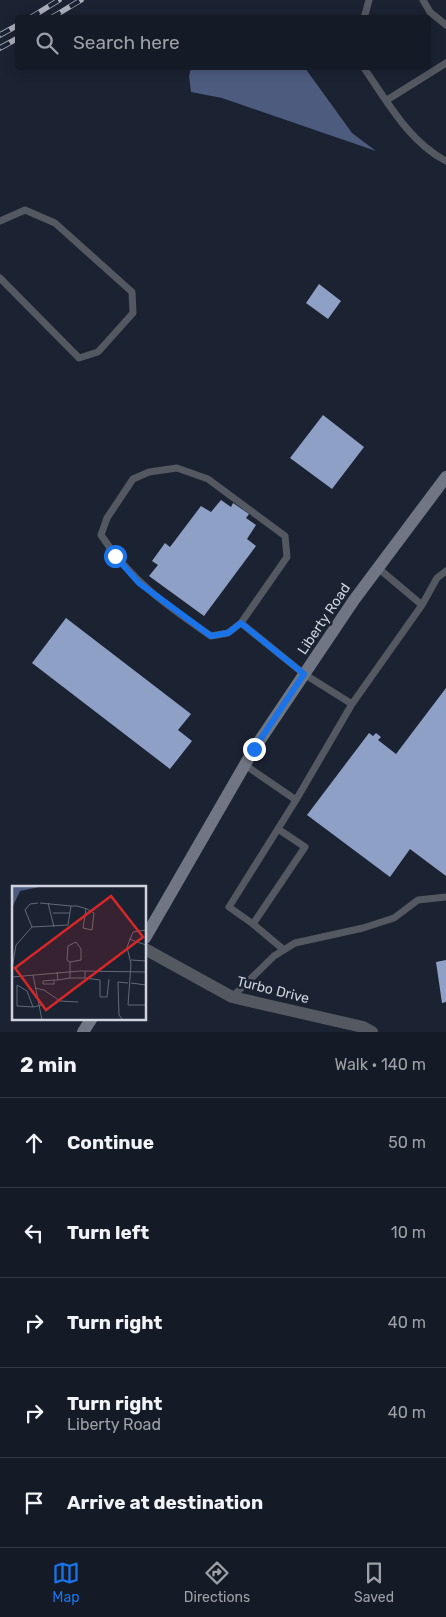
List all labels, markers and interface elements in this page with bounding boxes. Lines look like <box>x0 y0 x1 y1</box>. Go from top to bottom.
search box <box>15 15 431 70</box>
icon: search <box>33 29 61 57</box>
text: Search here <box>73 31 180 54</box>
route start <box>104 545 127 568</box>
street label: Liberty Road <box>294 580 354 658</box>
route end <box>243 738 266 761</box>
inset map <box>12 886 146 1019</box>
street label: Turbo Drive <box>235 973 311 1007</box>
text: 2 min <box>20 1052 77 1077</box>
text: Walk · 140 m <box>335 1055 426 1074</box>
icon: ahead <box>20 1129 48 1157</box>
text: Continue <box>67 1131 154 1154</box>
text: 50 m <box>388 1133 426 1152</box>
icon: left <box>20 1219 48 1247</box>
text: Turn left <box>67 1221 149 1244</box>
text: 10 m <box>391 1223 426 1242</box>
icon: right <box>20 1309 48 1337</box>
text: Turn right <box>67 1311 162 1334</box>
text: 40 m <box>388 1313 426 1332</box>
text: Turn right <box>67 1392 162 1415</box>
icon: right <box>20 1399 48 1427</box>
text: 40 m <box>388 1403 426 1422</box>
text: Liberty Road <box>67 1415 161 1434</box>
icon: arrive <box>20 1489 48 1517</box>
text: Arrive at destination <box>67 1491 263 1514</box>
tab: Map <box>52 1559 80 1606</box>
tab: Directions <box>184 1559 250 1606</box>
tab: Saved <box>354 1559 394 1606</box>

